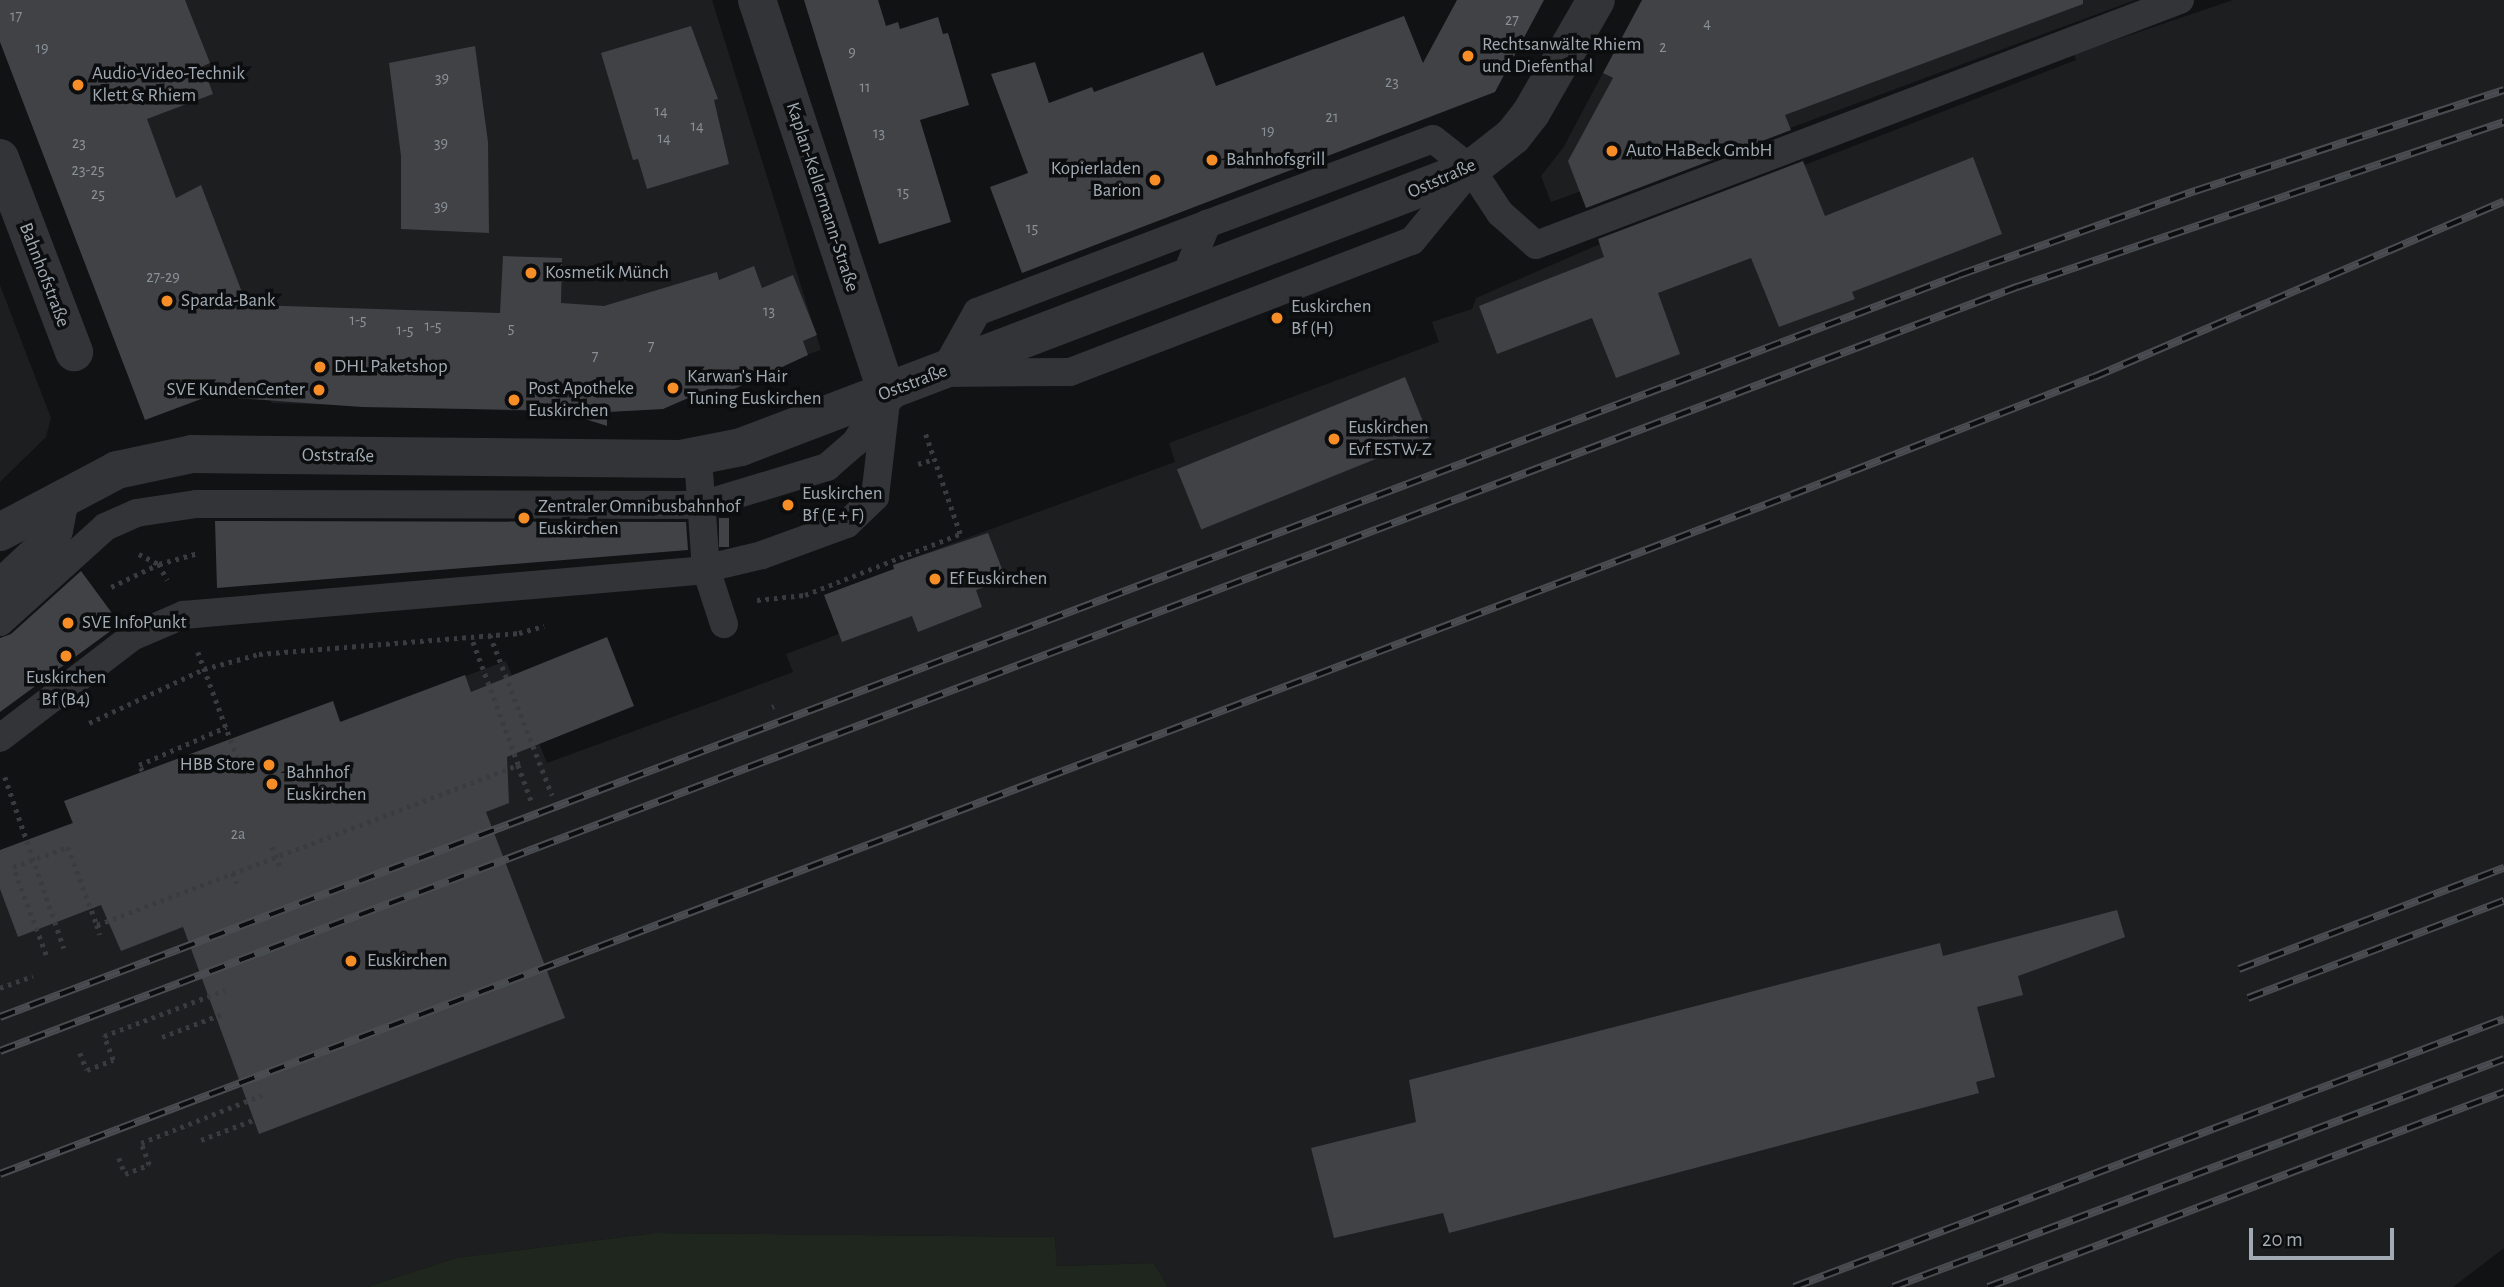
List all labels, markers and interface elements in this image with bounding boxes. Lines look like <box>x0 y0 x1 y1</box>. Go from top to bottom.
house number: 17 <box>10 6 22 26</box>
house number: 27 <box>1505 10 1519 30</box>
house number: 4 <box>1703 13 1711 33</box>
place label: Rechtsanwälte Rhiem und Diefenthal <box>1482 34 1641 78</box>
house number: 2 <box>1659 37 1667 57</box>
house number: 19 <box>35 38 49 58</box>
house number: 9 <box>848 42 856 62</box>
marker: Rechtsanwälte Rhiem und Diefenthal <box>1460 48 1476 64</box>
place label: Audio-Video-Technik Klett & Rhiem <box>92 63 245 107</box>
house number: 39 <box>435 68 449 88</box>
house number: 23 <box>1385 72 1399 92</box>
marker: Audio-Video-Technik Klett & Rhiem <box>70 77 86 93</box>
house number: 11 <box>859 77 871 97</box>
street label: Kaplan-Kellermann-Straße <box>781 99 863 295</box>
house number: 14 <box>654 101 668 121</box>
house number: 21 <box>1326 107 1338 127</box>
house number: 14 <box>690 116 704 136</box>
house number: 19 <box>1261 121 1275 141</box>
house number: 13 <box>873 123 885 143</box>
house number: 14 <box>657 128 671 148</box>
house number: 23 <box>72 133 86 153</box>
house number: 39 <box>434 133 448 153</box>
place label: Auto HaBeck GmbH <box>1626 140 1772 162</box>
marker: Auto HaBeck GmbH <box>1604 143 1620 159</box>
place label: Bahnhofsgrill <box>1226 149 1325 171</box>
marker: Bahnhofsgrill <box>1204 152 1220 168</box>
street label: Oststraße <box>1404 154 1480 204</box>
place label: Kopierladen Barion <box>1051 158 1141 202</box>
house number: 23-25 <box>72 160 104 180</box>
marker: Kopierladen Barion <box>1147 172 1163 188</box>
house number: 15 <box>897 182 909 202</box>
house number: 25 <box>91 184 105 204</box>
house number: 39 <box>434 196 448 216</box>
house number: 15 <box>1026 218 1038 238</box>
street label: Bahnhofstraße <box>14 219 74 331</box>
place label: Kosmetik Münch <box>545 262 669 284</box>
marker: Kosmetik Münch <box>523 265 539 281</box>
house number: 27-29 <box>146 267 180 287</box>
place label: Sparda-Bank <box>181 290 275 312</box>
marker: Sparda-Bank <box>159 293 175 309</box>
place label: Euskirchen Bf (H) <box>1291 296 1372 340</box>
house number: 13 <box>763 301 775 321</box>
house number: 1-5 <box>349 310 367 330</box>
marker: Euskirchen Bf (H) <box>1269 310 1285 326</box>
house number: 1-5 <box>424 316 442 336</box>
house number: 5 <box>508 318 514 338</box>
house number: 1-5 <box>396 320 414 340</box>
house number: 7 <box>648 336 654 356</box>
house number: 7 <box>592 346 598 366</box>
place label: DHL Paketshop <box>334 356 448 378</box>
marker: DHL Paketshop <box>312 359 328 375</box>
street label: Oststraße <box>875 359 951 407</box>
place label: Karwan's Hair Tuning Euskirchen <box>687 366 822 410</box>
place label: Post Apotheke Euskirchen <box>528 378 634 422</box>
place label: SVE KundenCenter <box>166 379 305 401</box>
marker: Karwan's Hair Tuning Euskirchen <box>665 380 681 396</box>
marker: SVE KundenCenter <box>311 382 327 398</box>
marker: Post Apotheke Euskirchen <box>506 392 522 408</box>
place label: Euskirchen Evf ESTW-Z <box>1348 417 1432 461</box>
marker: Euskirchen Evf ESTW-Z <box>1326 431 1342 447</box>
street label: Oststraße <box>302 444 374 468</box>
place label: Euskirchen Bf (E + F) <box>802 483 883 527</box>
place label: Zentraler Omnibusbahnhof Euskirchen <box>538 496 740 540</box>
marker: Euskirchen Bf (E + F) <box>780 497 796 513</box>
marker: Zentraler Omnibusbahnhof Euskirchen <box>516 510 532 526</box>
place label: Ef Euskirchen <box>949 568 1047 590</box>
marker: Ef Euskirchen <box>927 571 943 587</box>
place label: SVE InfoPunkt <box>82 612 186 634</box>
marker: SVE InfoPunkt <box>60 615 76 631</box>
marker: Euskirchen Bf (B4) <box>58 648 74 664</box>
place label: Euskirchen Bf (B4) <box>26 667 106 711</box>
place label: HBB Store <box>180 754 255 776</box>
marker: HBB Store <box>261 757 277 773</box>
place label: Bahnhof Euskirchen <box>286 762 367 806</box>
marker: Bahnhof Euskirchen <box>264 776 280 792</box>
house number: 2a <box>231 824 245 844</box>
place label: Euskirchen <box>367 950 448 972</box>
marker: Euskirchen <box>341 951 361 971</box>
scale bar <box>2252 1214 2397 1258</box>
text: 20 m <box>2262 1229 2303 1250</box>

